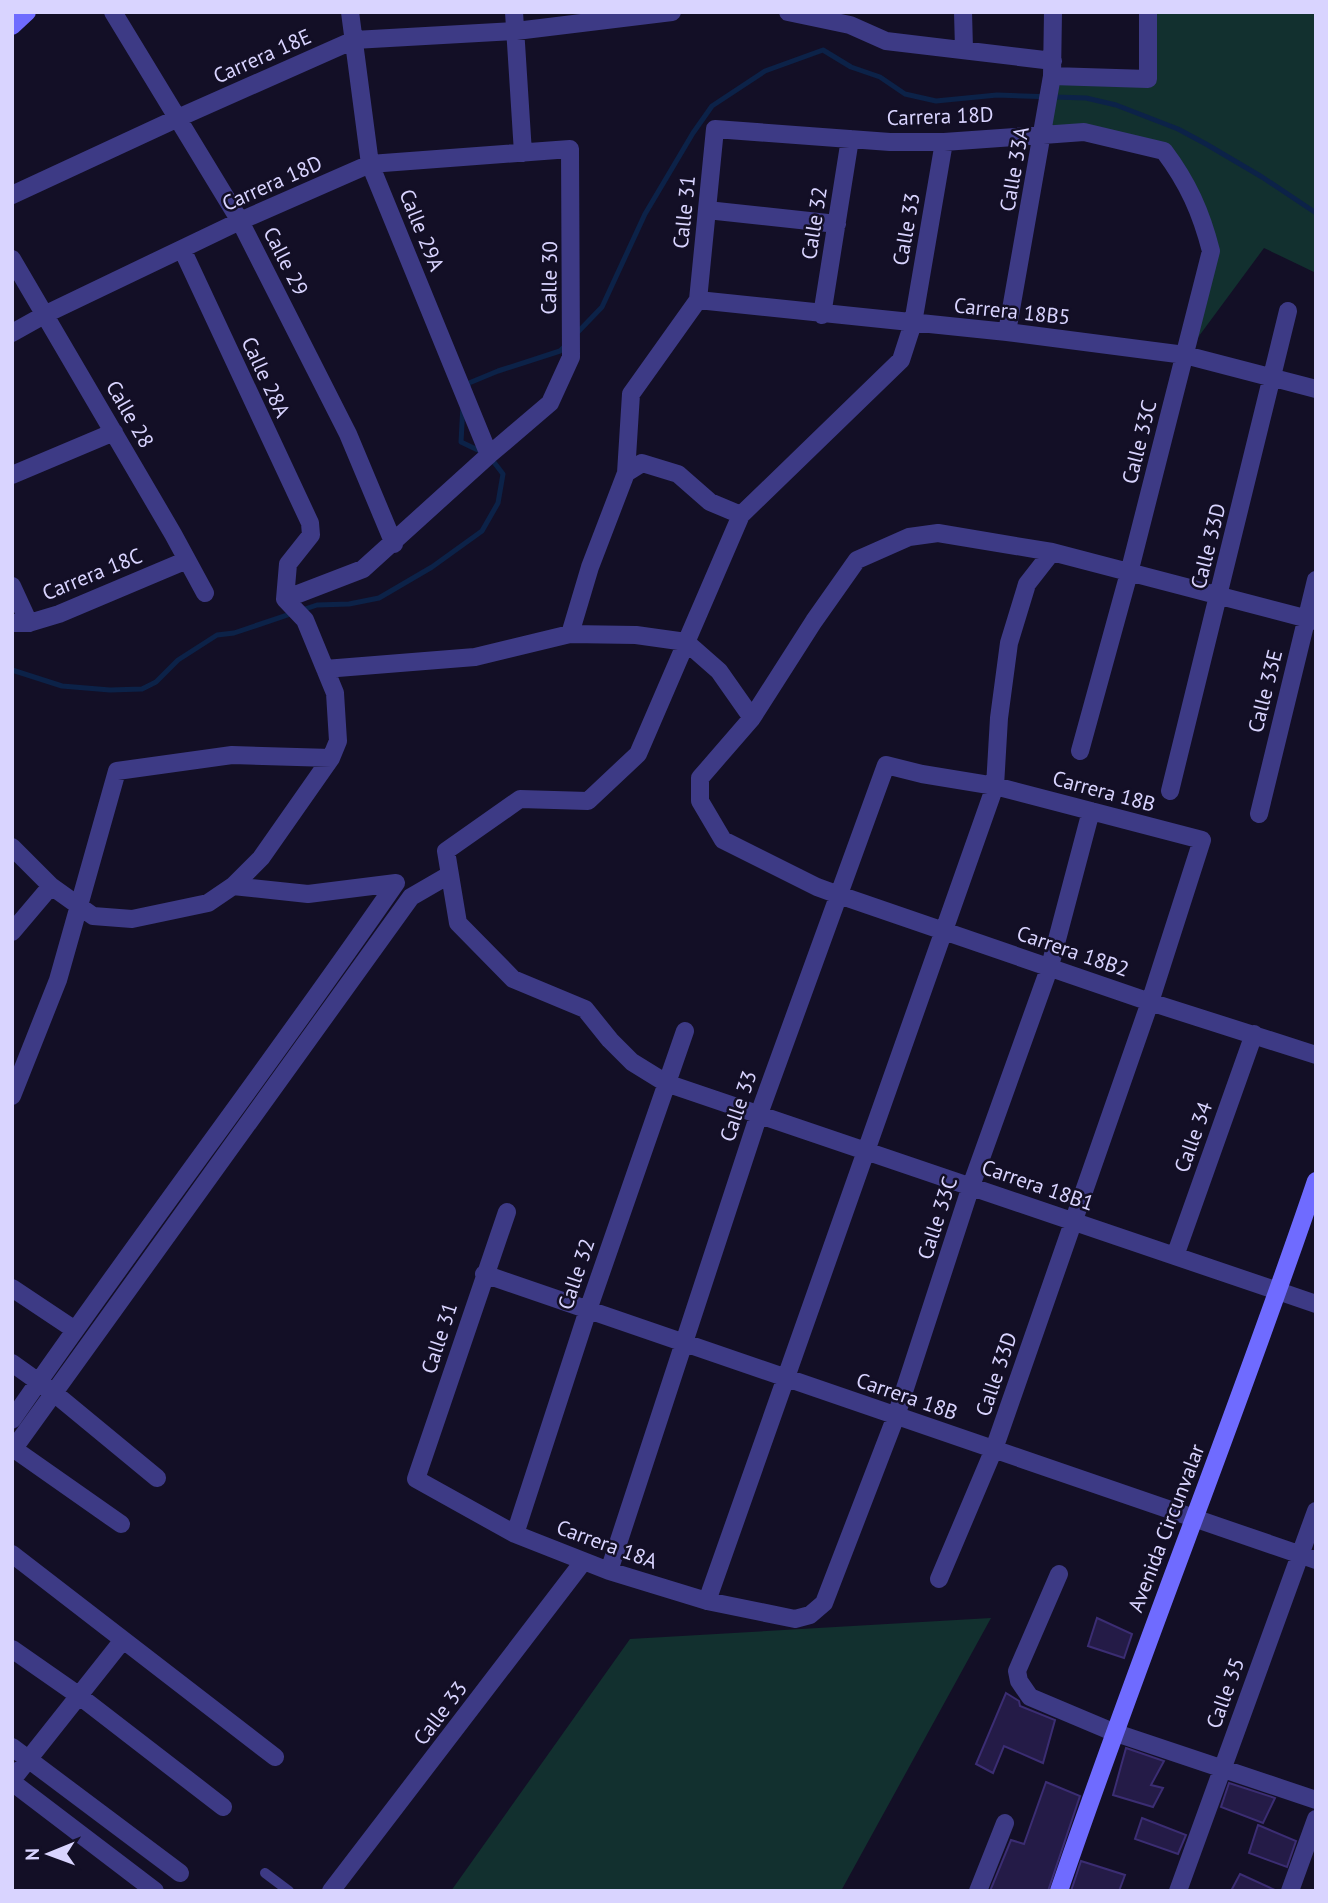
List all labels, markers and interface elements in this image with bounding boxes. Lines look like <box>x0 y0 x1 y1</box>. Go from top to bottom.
street label: Carrera 18E <box>209 22 315 90</box>
street label: Carrera 18D <box>886 101 994 131</box>
street label: Calle 33A <box>993 124 1035 214</box>
street label: Carrera 18D <box>218 149 326 217</box>
street label: Calle 31 <box>667 174 701 250</box>
street label: Calle 29A <box>393 185 451 275</box>
street label: Calle 32 <box>795 185 833 261</box>
street label: Calle 33 <box>886 190 926 268</box>
street label: Calle 29 <box>257 222 315 300</box>
street label: Calle 30 <box>535 241 563 315</box>
street label: Carrera 18B5 <box>953 291 1071 331</box>
street label: Calle 28A <box>236 332 297 422</box>
street label: Calle 28 <box>100 375 160 453</box>
street label: Calle 33C <box>1116 397 1162 487</box>
street label: Calle 33D <box>1184 500 1232 592</box>
street label: Carrera 18C <box>38 542 146 606</box>
street label: Calle 33E <box>1242 647 1288 735</box>
street label: Carrera 18B <box>1050 764 1158 818</box>
street label: Carrera 18B2 <box>1013 919 1133 983</box>
street label: Calle 33 <box>713 1067 763 1145</box>
street label: Calle 34 <box>1168 1098 1218 1176</box>
street label: Carrera 18B1 <box>978 1153 1098 1217</box>
street label: Calle 33C <box>911 1173 963 1263</box>
street label: Calle 32 <box>551 1235 601 1313</box>
street label: Calle 31 <box>415 1299 463 1377</box>
street label: Calle 33D <box>969 1328 1023 1420</box>
street label: Carrera 18B <box>853 1366 961 1426</box>
street label: Avenida Circunvalar <box>1122 1440 1210 1616</box>
street label: Carrera 18A <box>553 1513 662 1575</box>
street label: Calle 35 <box>1200 1654 1250 1732</box>
street label: Calle 33 <box>407 1676 473 1750</box>
north arrow <box>14 1819 84 1889</box>
text: N <box>20 1848 44 1861</box>

